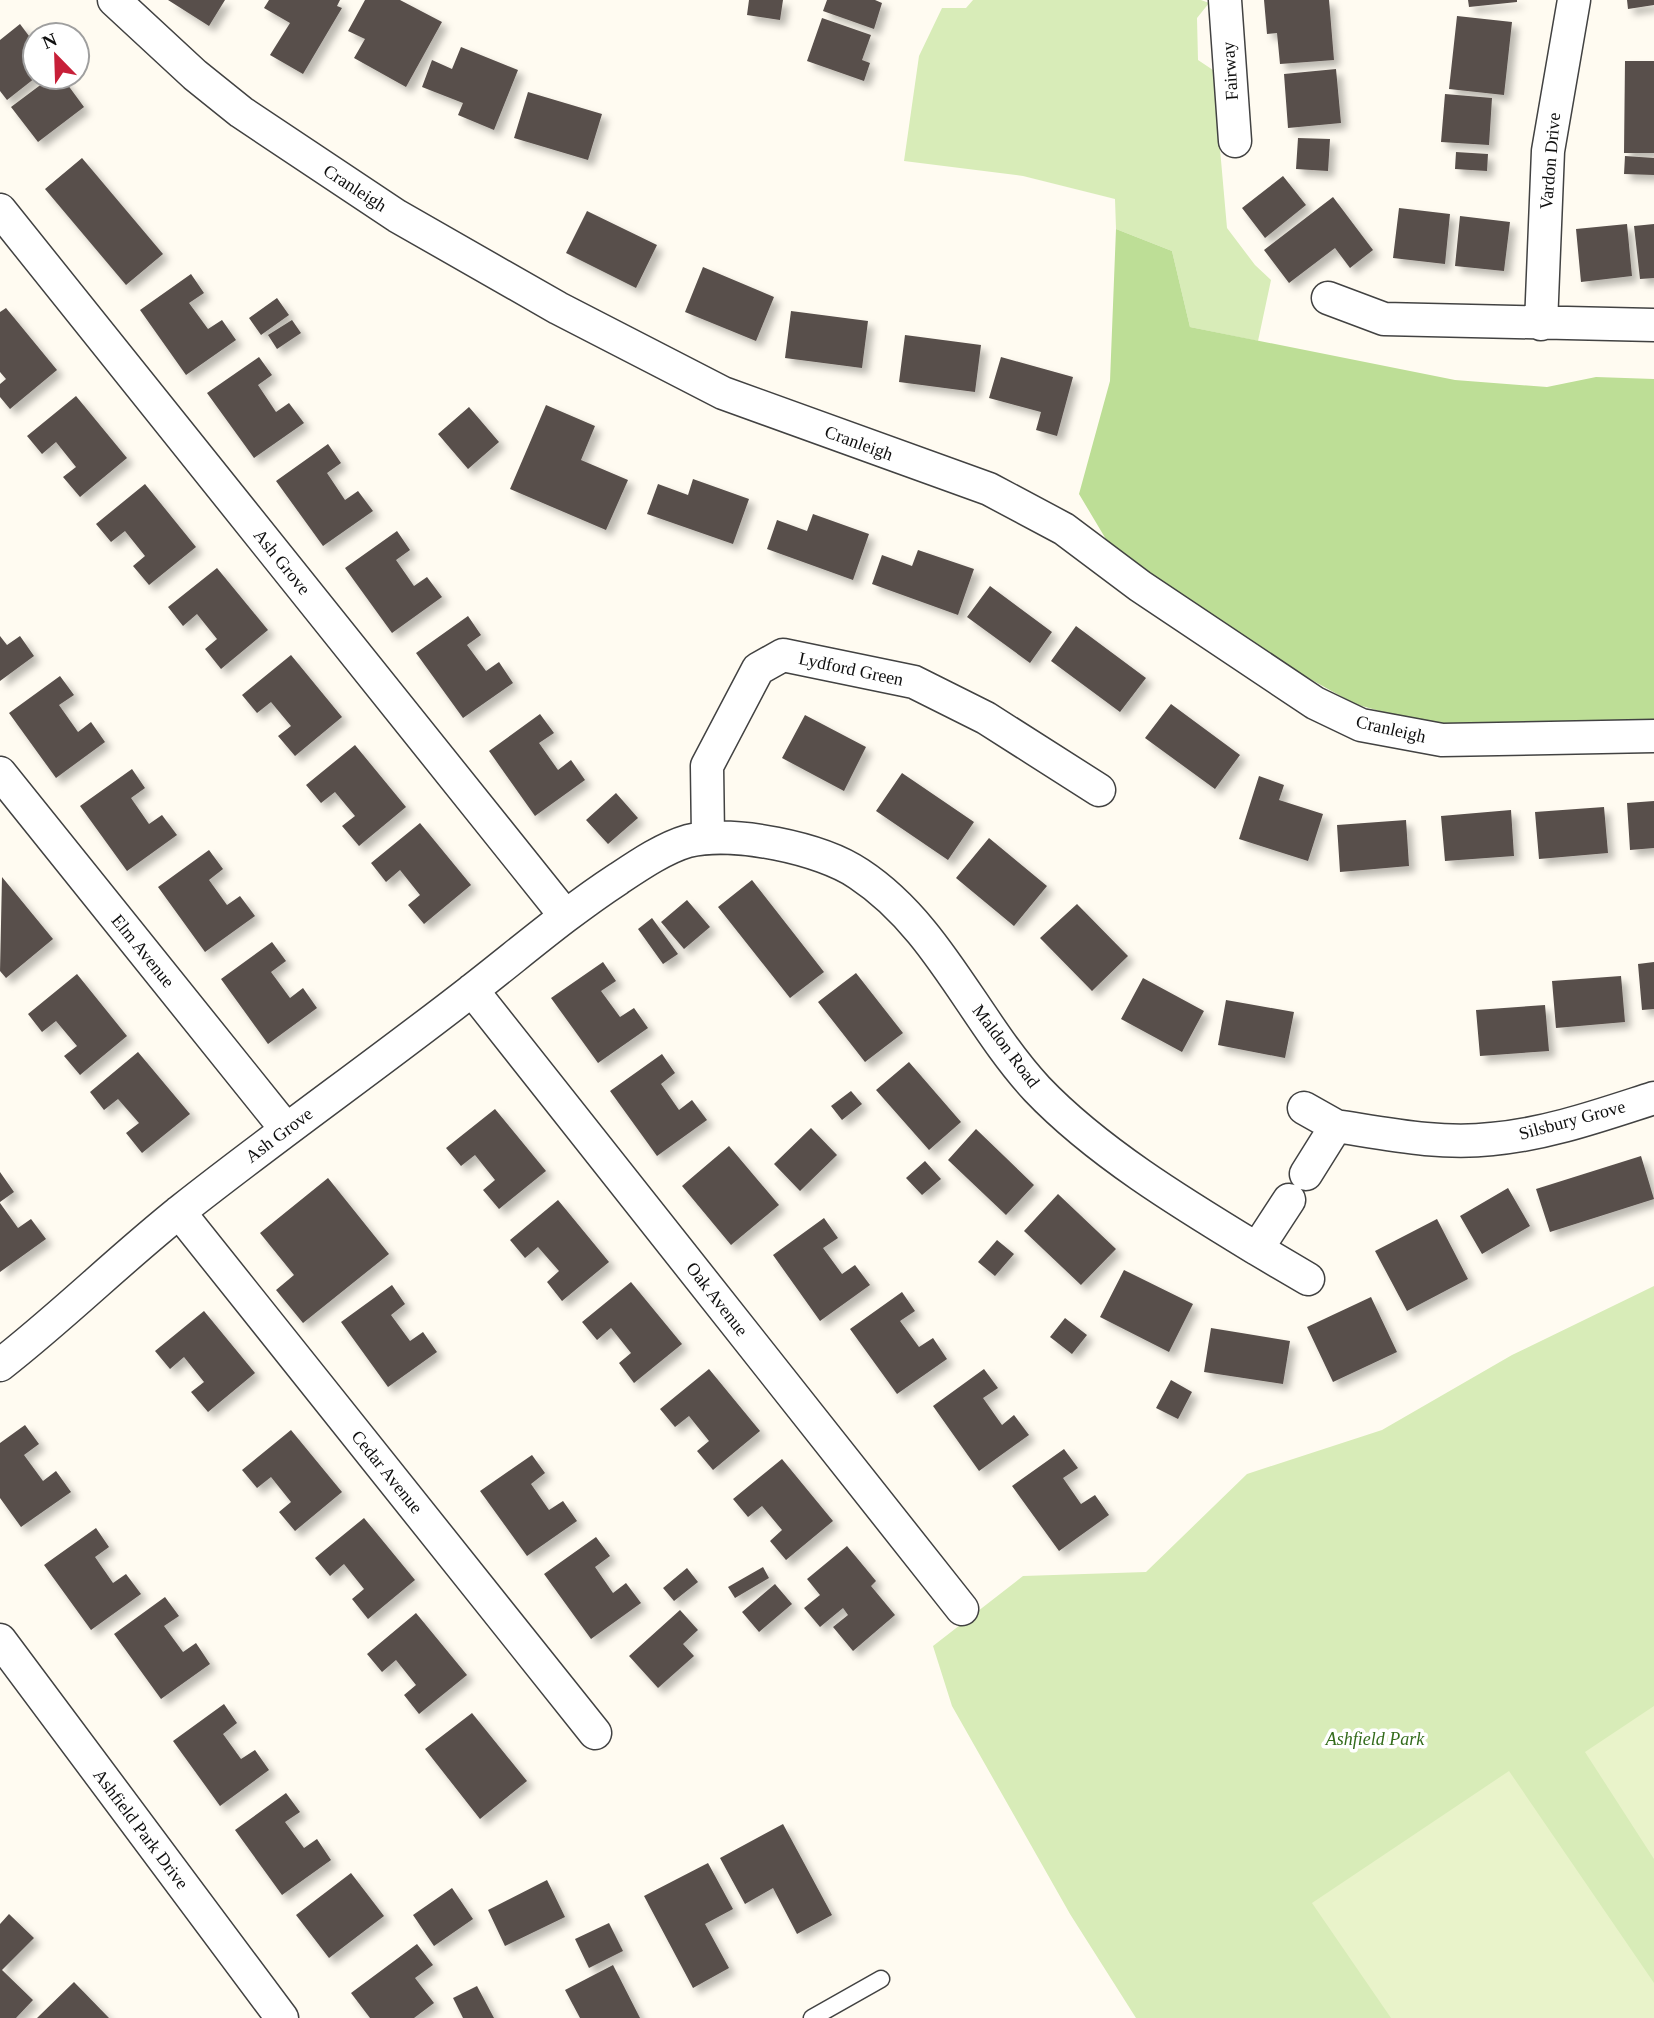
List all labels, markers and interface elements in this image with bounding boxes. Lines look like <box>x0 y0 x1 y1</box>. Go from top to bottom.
north arrow <box>21 21 91 91</box>
text: N <box>39 28 60 53</box>
street label: Fairway <box>1218 41 1242 101</box>
street label: Vardon Drive <box>1536 112 1564 210</box>
street label: Cranleigh <box>320 160 390 216</box>
street label: Cranleigh <box>822 421 896 465</box>
street label: Ash Grove <box>250 525 314 599</box>
street label: Lydford Green <box>797 648 905 690</box>
street label: Cranleigh <box>1354 711 1428 747</box>
street label: Elm Avenue <box>107 910 179 992</box>
street label: Maldon Road <box>968 1001 1044 1091</box>
street label: Silsbury Grove <box>1517 1096 1627 1144</box>
street label: Ash Grove <box>242 1103 316 1167</box>
street label: Oak Avenue <box>682 1258 752 1340</box>
street label: Cedar Avenue <box>347 1426 427 1518</box>
park label: Ashfield Park <box>1325 1729 1425 1749</box>
street label: Ashfield Park Drive <box>89 1765 193 1893</box>

